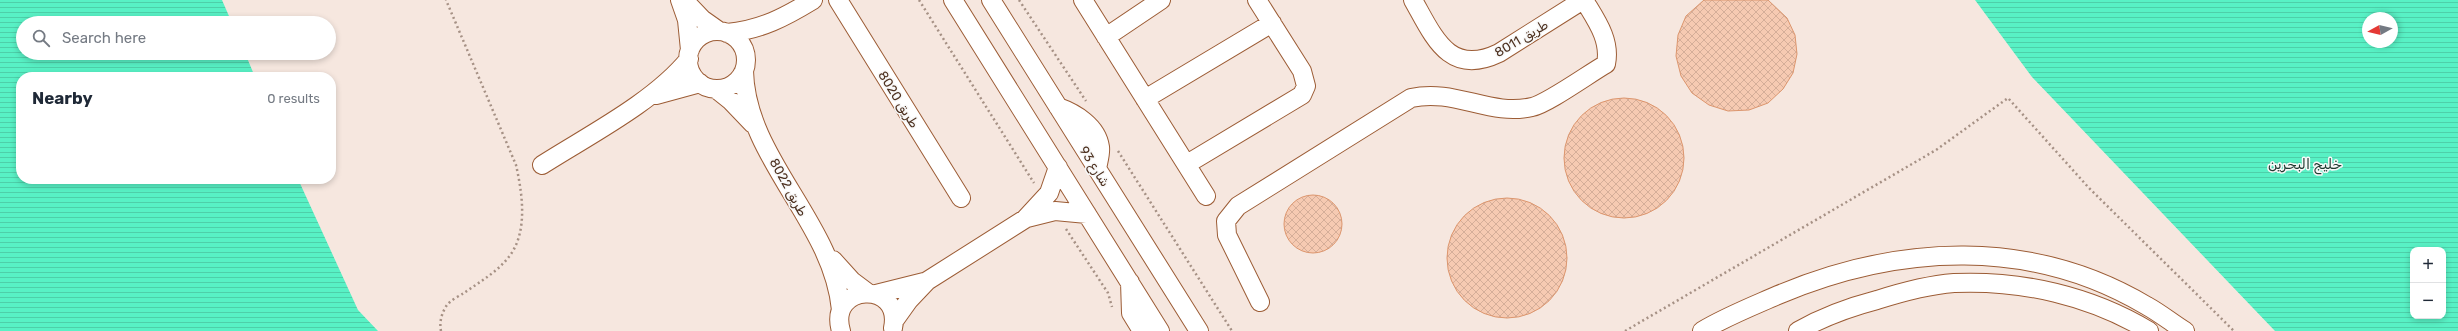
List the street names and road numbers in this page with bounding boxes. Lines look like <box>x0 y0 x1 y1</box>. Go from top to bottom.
street label: طريق 8011 <box>1492 17 1551 61</box>
street label: طريق 8020 <box>874 68 922 131</box>
street label: شارع 93 <box>1075 143 1113 190</box>
street label: طريق 8022 <box>766 156 811 219</box>

